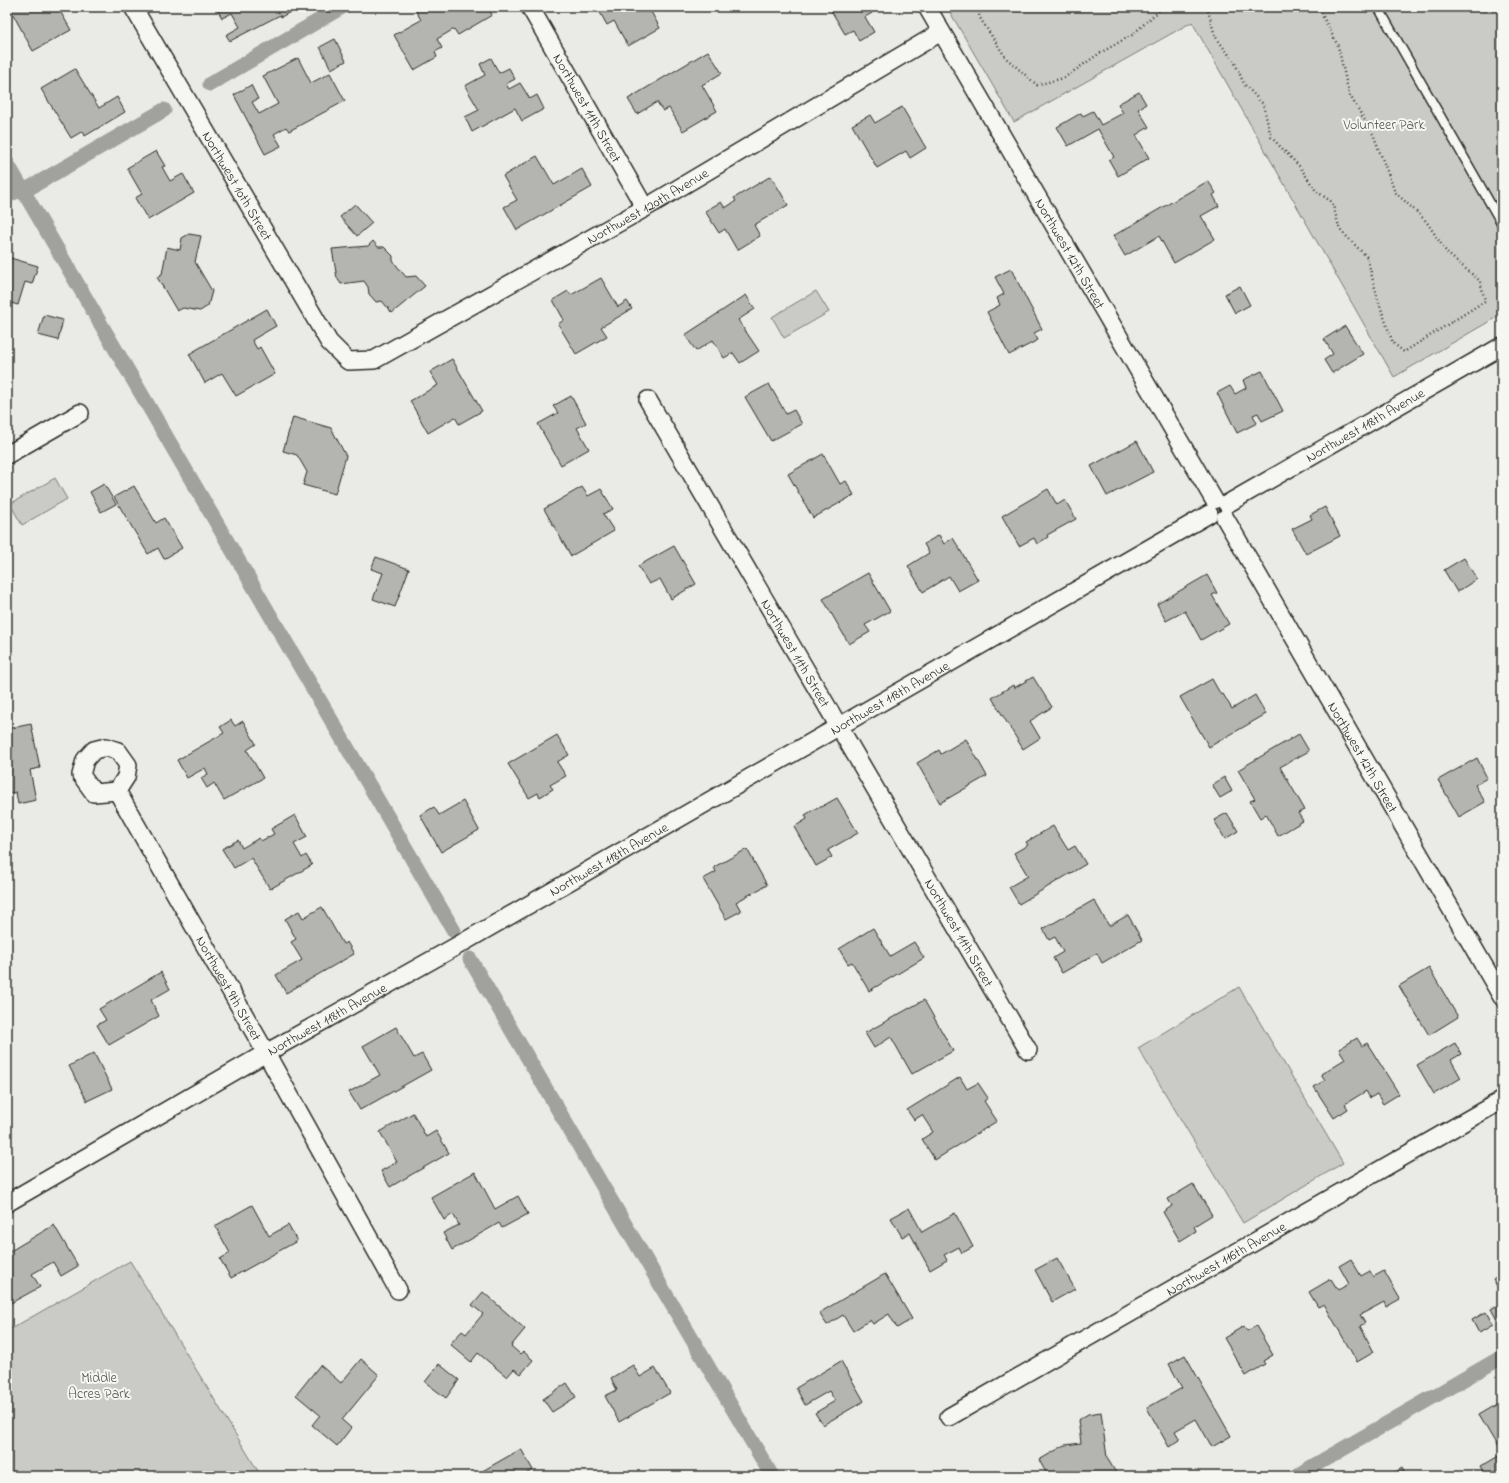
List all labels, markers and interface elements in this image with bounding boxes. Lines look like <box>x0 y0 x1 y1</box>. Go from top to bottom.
street label: Northwest 11th Street <box>547 50 626 167</box>
park label: Volunteer Park <box>1342 115 1425 136</box>
street label: Northwest 10th Street <box>196 128 277 245</box>
street label: Northwest 120th Avenue <box>583 163 714 251</box>
street label: Northwest 12th Street <box>1029 195 1110 314</box>
street label: Northwest 118th Avenue <box>1302 383 1430 469</box>
street label: Northwest 11th Street <box>755 596 835 712</box>
street label: Northwest 118th Avenue <box>827 656 954 741</box>
street label: Northwest 12th Street <box>1322 698 1402 817</box>
street label: Northwest 118th Avenue <box>546 817 673 903</box>
street label: Northwest 11th Street <box>918 875 998 992</box>
street label: Northwest 9th Street <box>190 932 266 1045</box>
street label: Northwest 118th Avenue <box>264 978 392 1062</box>
street label: Northwest 116th Avenue <box>1163 1217 1291 1302</box>
park label: Middle Acres Park <box>68 1368 131 1405</box>

